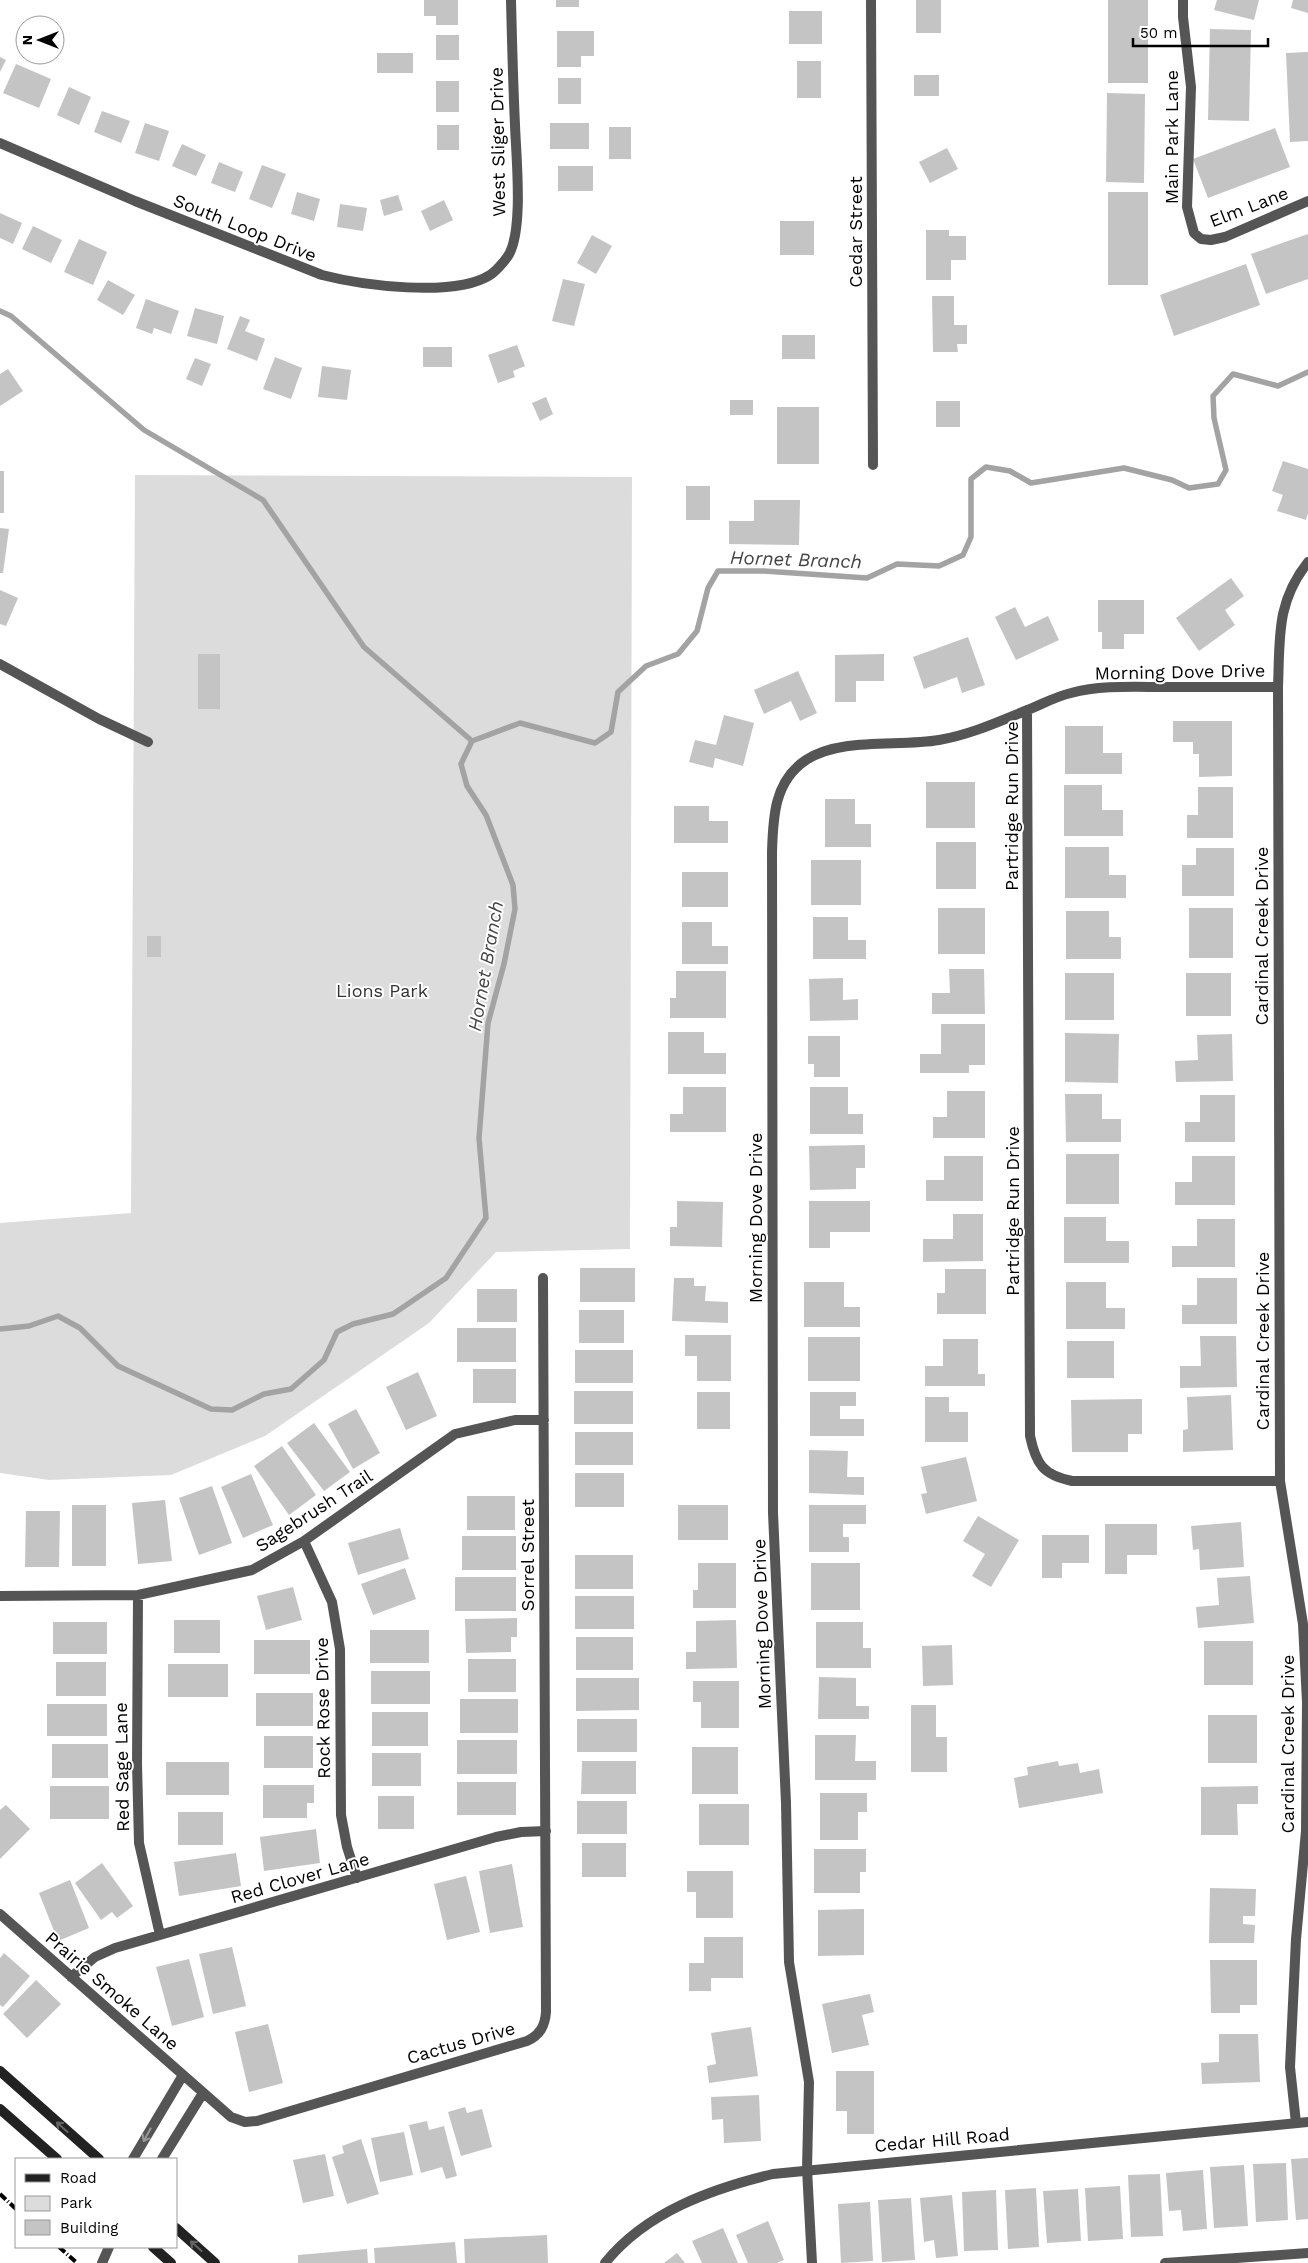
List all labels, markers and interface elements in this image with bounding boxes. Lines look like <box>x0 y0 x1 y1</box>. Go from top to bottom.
north arrow <box>15 15 65 65</box>
scale bar <box>1133 15 1268 47</box>
text: 50 m <box>1140 24 1177 42</box>
text: N <box>19 35 35 45</box>
street label: West Sliger Drive <box>486 67 509 217</box>
street label: Main Park Lane <box>1161 70 1182 204</box>
street label: Cedar Street <box>845 176 866 288</box>
street label: Elm Lane <box>1206 182 1291 231</box>
street label: South Loop Drive <box>171 189 320 266</box>
water label: Hornet Branch <box>730 546 862 573</box>
street label: Morning Dove Drive <box>1095 660 1265 683</box>
street label: Partridge Run Drive <box>1001 721 1022 891</box>
street label: Cardinal Creek Drive <box>1251 847 1272 1025</box>
water label: Hornet Branch <box>463 899 508 1033</box>
park label: Lions Park <box>336 980 428 1001</box>
street label: Partridge Run Drive <box>1002 1126 1023 1296</box>
street label: Morning Dove Drive <box>745 1133 766 1303</box>
street label: Cardinal Creek Drive <box>1252 1252 1273 1430</box>
street label: Sagebrush Trail <box>252 1465 376 1556</box>
street label: Sorrel Street <box>517 1498 538 1611</box>
street label: Morning Dove Drive <box>748 1538 775 1710</box>
street label: Rock Rose Drive <box>311 1637 334 1779</box>
street label: Cardinal Creek Drive <box>1277 1655 1298 1833</box>
street label: Red Sage Lane <box>110 1702 133 1832</box>
street label: Red Clover Lane <box>228 1848 372 1907</box>
street label: Prairie Smoke Lane <box>41 1927 183 2054</box>
street label: Cactus Drive <box>404 2017 517 2068</box>
one-way arrow <box>56 2121 69 2133</box>
street label: Cedar Hill Road <box>873 2123 1010 2156</box>
one-way arrow <box>141 2128 151 2142</box>
legend <box>15 2158 178 2248</box>
text: Road <box>60 2169 97 2187</box>
text: Park <box>60 2194 93 2212</box>
text: Building <box>60 2219 118 2237</box>
one-way arrow <box>189 2240 202 2252</box>

